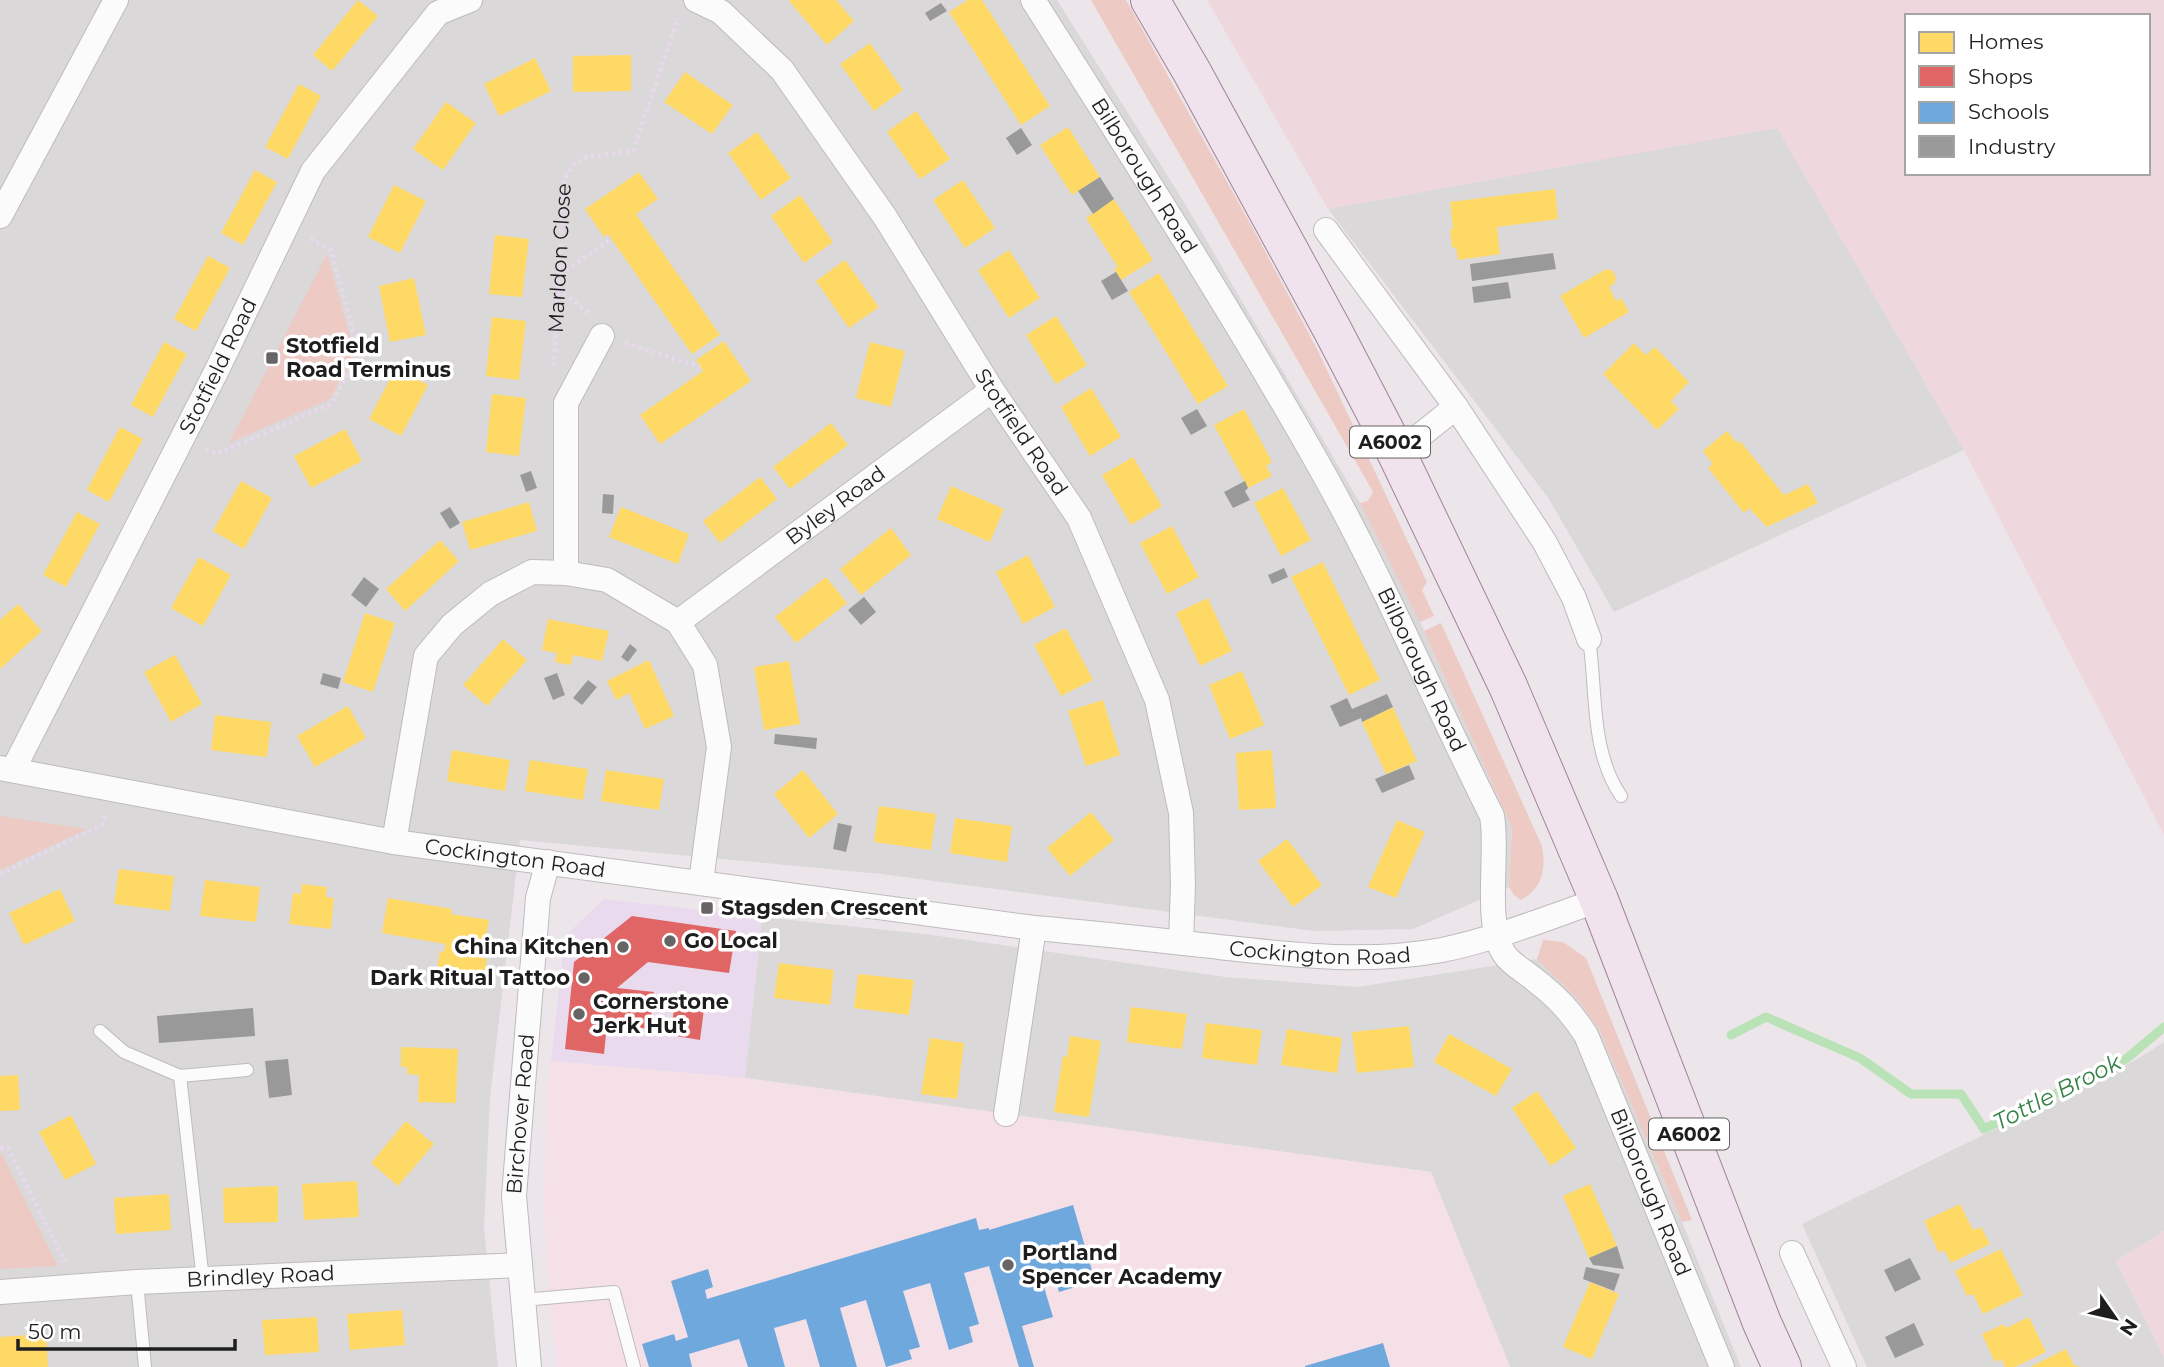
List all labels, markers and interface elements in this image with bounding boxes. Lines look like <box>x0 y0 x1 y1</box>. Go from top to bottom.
legend <box>1905 14 2150 175</box>
text: Homes <box>1968 29 2043 54</box>
text: Shops <box>1968 64 2033 89</box>
street label: Bilborough Road <box>1086 93 1203 258</box>
text: Schools <box>1968 99 2049 124</box>
text: Industry <box>1968 134 2056 159</box>
street label: Marldon Close <box>543 182 576 334</box>
street label: Stotfield Road <box>174 294 262 438</box>
place label: Stotfield Road Terminus <box>286 333 451 382</box>
marker: Stotfield Road Terminus <box>264 350 280 366</box>
street label: Stotfield Road <box>970 364 1073 500</box>
road number: A6002 <box>1350 426 1430 458</box>
street label: Byley Road <box>781 460 890 550</box>
street label: Bilborough Road <box>1372 583 1472 756</box>
street label: Cockington Road <box>423 833 607 882</box>
place label: Stagsden Crescent <box>721 895 928 920</box>
marker: Stagsden Crescent <box>699 900 715 916</box>
place label: Go Local <box>684 928 778 953</box>
marker: Go Local <box>662 933 678 949</box>
place label: China Kitchen <box>454 934 609 959</box>
street label: Cockington Road <box>1228 935 1412 969</box>
marker: China Kitchen <box>615 939 631 955</box>
place label: Dark Ritual Tattoo <box>370 965 570 990</box>
marker: Dark Ritual Tattoo <box>576 970 592 986</box>
place label: Cornerstone Jerk Hut <box>592 989 729 1038</box>
marker: Cornerstone Jerk Hut <box>571 1006 587 1022</box>
street label: Birchover Road <box>501 1033 539 1195</box>
water label: Tottle Brook <box>1988 1047 2127 1136</box>
street label: Bilborough Road <box>1605 1104 1696 1280</box>
road number: A6002 <box>1649 1118 1729 1150</box>
place label: Portland Spencer Academy <box>1022 1240 1222 1289</box>
marker: Portland Spencer Academy <box>1000 1257 1016 1273</box>
street label: Brindley Road <box>186 1260 335 1292</box>
north arrow <box>2080 1283 2150 1353</box>
scale bar <box>18 1308 234 1352</box>
text: N <box>2115 1314 2143 1340</box>
text: 50 m <box>28 1319 82 1344</box>

